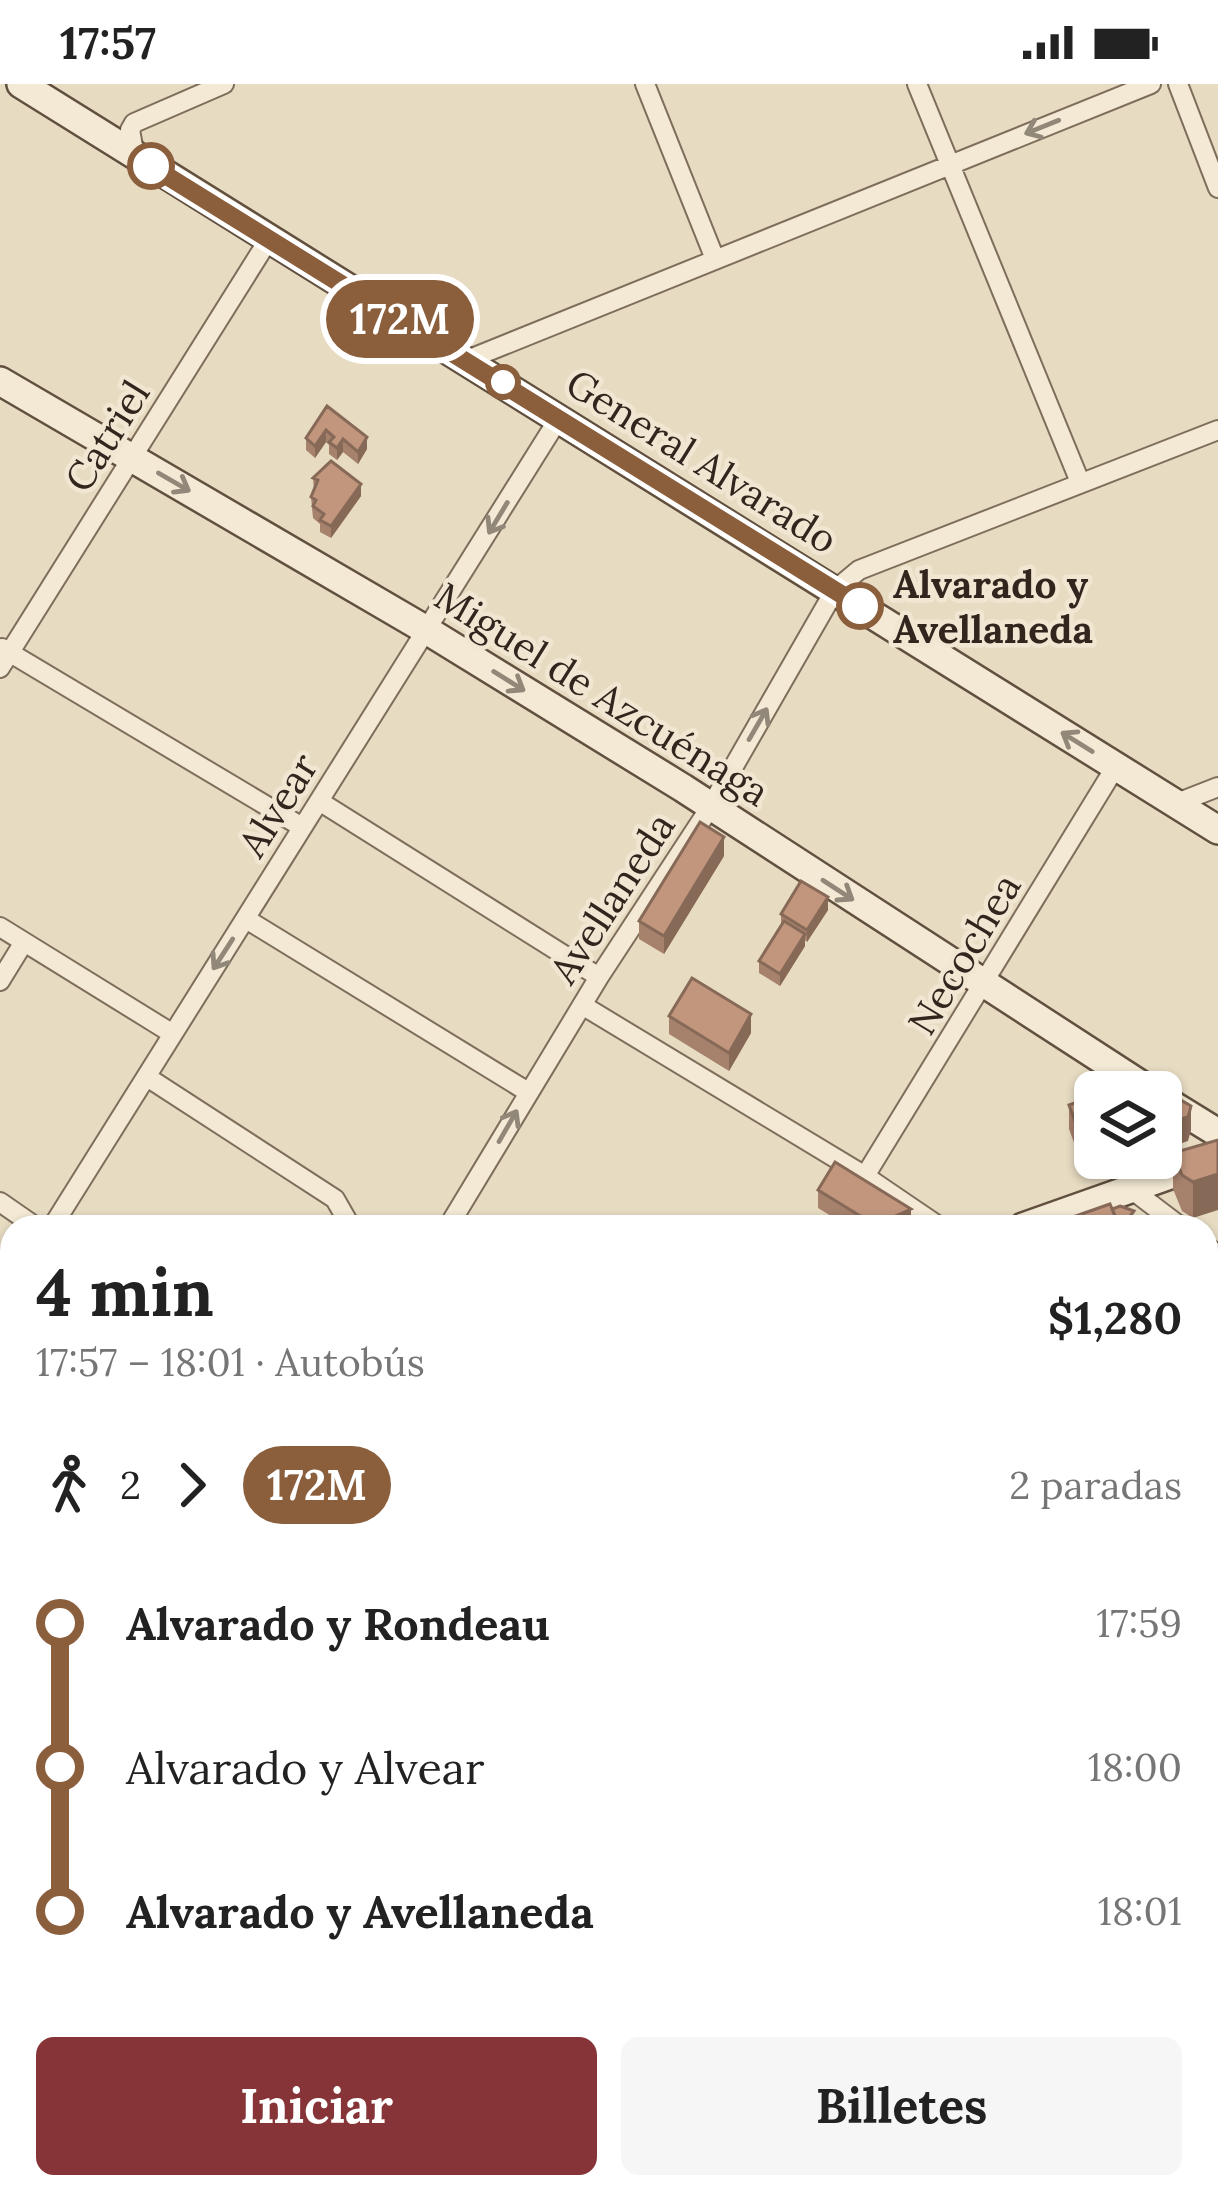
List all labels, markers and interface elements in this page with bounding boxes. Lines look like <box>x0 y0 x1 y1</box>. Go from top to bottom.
text: 17:57 <box>60 14 156 71</box>
one-way arrow <box>1025 118 1062 140</box>
unlabelled marker <box>129 144 173 188</box>
line badge: 172M <box>316 280 484 358</box>
text: 172M <box>350 292 450 346</box>
street label: General Alvarado <box>557 358 847 564</box>
unlabelled marker <box>487 366 519 398</box>
street label: Catriel <box>54 371 160 501</box>
one-way arrow <box>156 470 191 494</box>
one-way arrow <box>486 500 510 534</box>
place label: Alvarado y Avellaneda <box>893 559 1093 654</box>
street label: Miguel de Azcuénaga <box>426 571 778 817</box>
marker: Alvarado y Avellaneda <box>838 584 882 628</box>
one-way arrow <box>491 669 525 693</box>
one-way arrow <box>747 707 771 742</box>
one-way arrow <box>1061 730 1095 754</box>
street label: Alvear <box>226 744 329 867</box>
street label: Avellaneda <box>538 803 686 994</box>
street label: Necochea <box>896 864 1032 1044</box>
one-way arrow <box>821 877 855 902</box>
one-way arrow <box>211 937 235 971</box>
map controls <box>1074 1071 1182 1179</box>
button: layers <box>1074 1071 1182 1179</box>
one-way arrow <box>496 1109 520 1144</box>
text: 4 min <box>36 1250 214 1334</box>
text: $1,280 <box>1048 1289 1182 1346</box>
text: 17:57 – 18:01 · Autobús <box>36 1337 425 1387</box>
icon: walk <box>36 1452 102 1518</box>
icon: forward <box>159 1452 225 1518</box>
text: 172M <box>267 1458 367 1512</box>
text: 2 <box>120 1460 141 1510</box>
text: 2 paradas <box>1009 1460 1182 1510</box>
text: Alvarado y Rondeau <box>126 1595 550 1652</box>
text: 17:59 <box>1096 1598 1182 1648</box>
text: Alvarado y Alvear <box>126 1739 485 1796</box>
text: 18:00 <box>1088 1742 1182 1792</box>
text: Alvarado y Avellaneda <box>126 1883 594 1940</box>
text: 18:01 <box>1098 1886 1182 1936</box>
button: Iniciar <box>36 2037 597 2175</box>
button: Billetes <box>621 2037 1182 2175</box>

